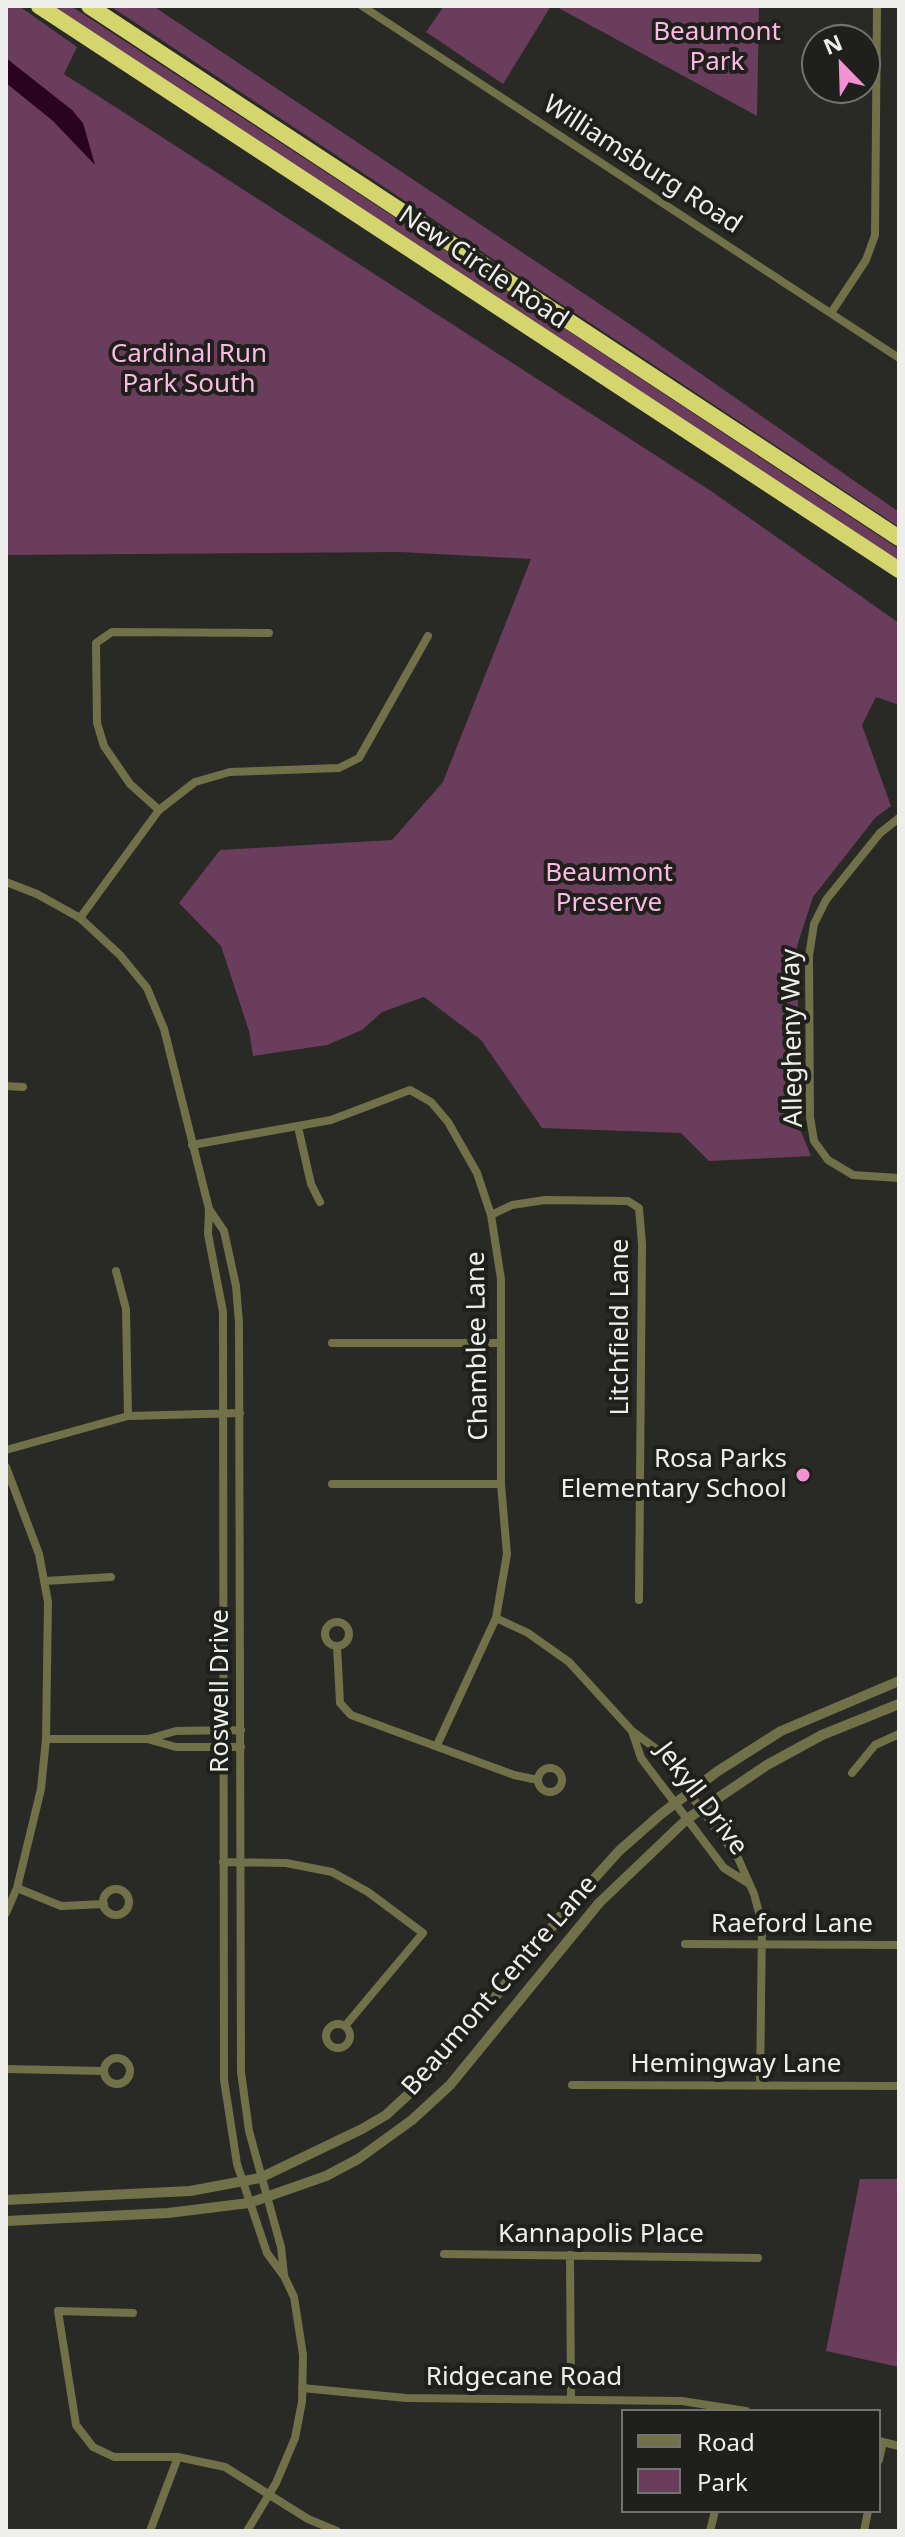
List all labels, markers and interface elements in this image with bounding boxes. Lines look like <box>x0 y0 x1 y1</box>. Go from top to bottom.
park label: Beaumont Park <box>653 17 781 78</box>
north arrow <box>801 24 881 104</box>
text: N <box>818 26 846 61</box>
street label: Williamsburg Road <box>537 89 747 241</box>
street label: New Circle Road <box>392 200 574 336</box>
park label: Cardinal Run Park South <box>111 339 267 400</box>
park label: Beaumont Preserve <box>545 858 673 920</box>
street label: Allegheny Way <box>776 948 810 1128</box>
street label: Litchfield Lane <box>605 1239 637 1415</box>
street label: Chamblee Lane <box>461 1251 495 1441</box>
place label: Rosa Parks Elementary School <box>560 1444 787 1506</box>
marker: Rosa Parks Elementary School <box>794 1466 812 1484</box>
street label: Roswell Drive <box>205 1609 237 1773</box>
street label: Jekyll Drive <box>648 1736 754 1862</box>
street label: Beaumont Centre Lane <box>396 1870 604 2102</box>
street label: Raeford Lane <box>711 1909 873 1941</box>
street label: Hemingway Lane <box>631 2049 841 2081</box>
street label: Kannapolis Place <box>498 2219 704 2251</box>
street label: Ridgecane Road <box>426 2362 622 2394</box>
legend <box>621 2409 881 2513</box>
text: Road <box>697 2425 755 2458</box>
text: Park <box>697 2465 748 2498</box>

